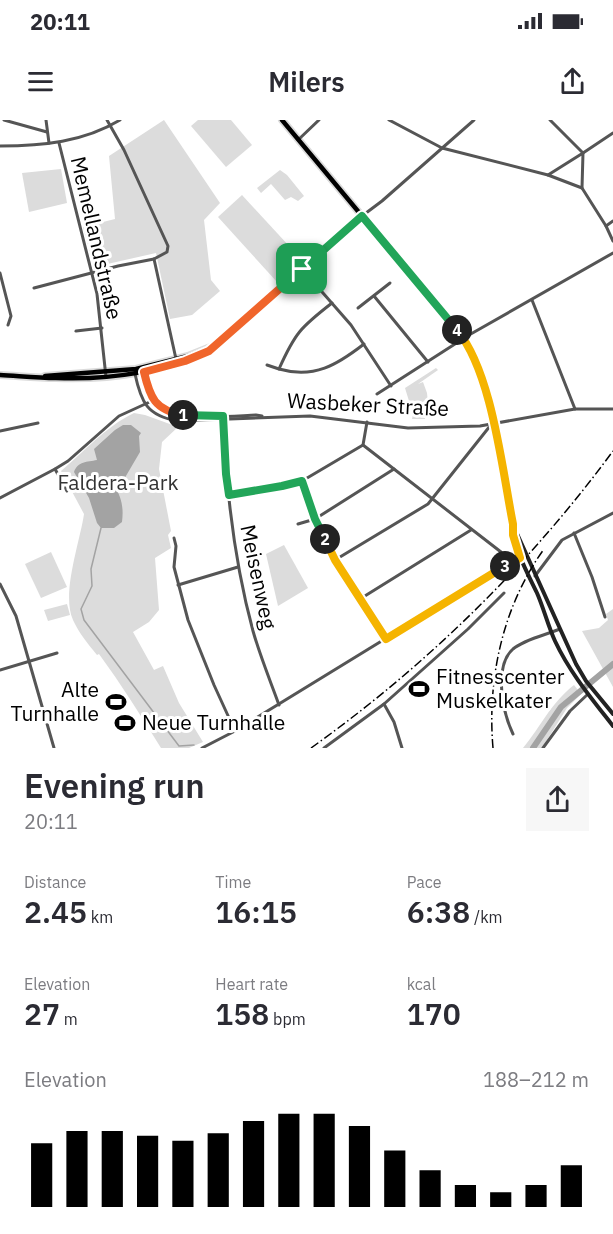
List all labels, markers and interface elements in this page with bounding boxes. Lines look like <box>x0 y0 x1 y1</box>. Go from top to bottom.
text: 20:11 <box>30 7 90 36</box>
text: Milers <box>268 64 345 99</box>
icon: menu <box>24 65 57 98</box>
icon: share <box>556 65 589 98</box>
street label: Memellandstraße <box>65 154 129 322</box>
pin <box>276 243 327 294</box>
icon: arrive <box>285 252 318 285</box>
pin: 4 <box>442 315 472 345</box>
text: 4 <box>452 320 462 340</box>
street label: Wasbeker Straße <box>286 386 450 422</box>
pin: 1 <box>168 400 198 430</box>
text: 1 <box>178 405 188 425</box>
park label: Faldera-Park <box>57 468 179 496</box>
street label: Meisenweg <box>234 522 284 632</box>
pin: 2 <box>310 524 340 554</box>
text: 2 <box>320 529 330 549</box>
pin: 3 <box>490 551 520 581</box>
text: 3 <box>500 556 510 576</box>
place label: Fitnesscenter Muskelkater <box>436 662 565 714</box>
place label: Alte Turnhalle <box>10 675 99 727</box>
sports icon: Fitnesscenter Muskelkater <box>407 677 431 701</box>
sports icon: Alte Turnhalle <box>104 690 128 714</box>
place label: Neue Turnhalle <box>142 708 285 736</box>
sports icon: Neue Turnhalle <box>113 711 137 735</box>
text: Evening run <box>24 764 205 807</box>
button: share <box>526 768 589 831</box>
text: 20:11 <box>24 808 78 835</box>
text: Distance <box>24 872 86 892</box>
text: Time <box>215 872 251 892</box>
text: Pace <box>407 872 441 892</box>
text: 2.45 <box>24 892 87 931</box>
text: 16:15 <box>215 892 297 931</box>
text: 6:38 <box>407 892 470 931</box>
text: km <box>87 907 113 927</box>
text: /km <box>470 907 503 927</box>
text: Elevation <box>24 974 90 994</box>
text: Heart rate <box>215 974 288 994</box>
text: kcal <box>407 974 436 994</box>
text: 27 <box>24 994 60 1033</box>
text: 158 <box>215 994 269 1033</box>
text: 170 <box>407 994 461 1033</box>
text: m <box>60 1009 78 1029</box>
text: bpm <box>269 1009 306 1029</box>
text: Elevation <box>24 1066 107 1093</box>
text: 188–212 m <box>483 1066 589 1093</box>

